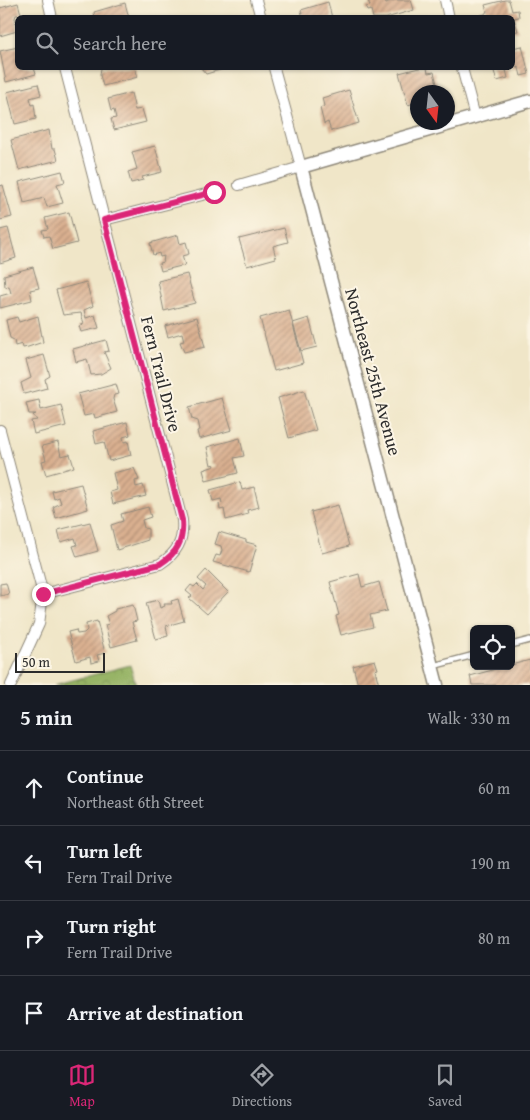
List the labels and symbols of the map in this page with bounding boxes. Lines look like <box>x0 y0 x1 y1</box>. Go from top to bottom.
north arrow <box>410 85 455 130</box>
route start <box>203 181 226 204</box>
street label: Northeast 25th Avenue <box>338 285 409 459</box>
street label: Fern Trail Drive <box>134 313 189 435</box>
route end <box>32 583 55 606</box>
scale bar <box>15 650 105 673</box>

